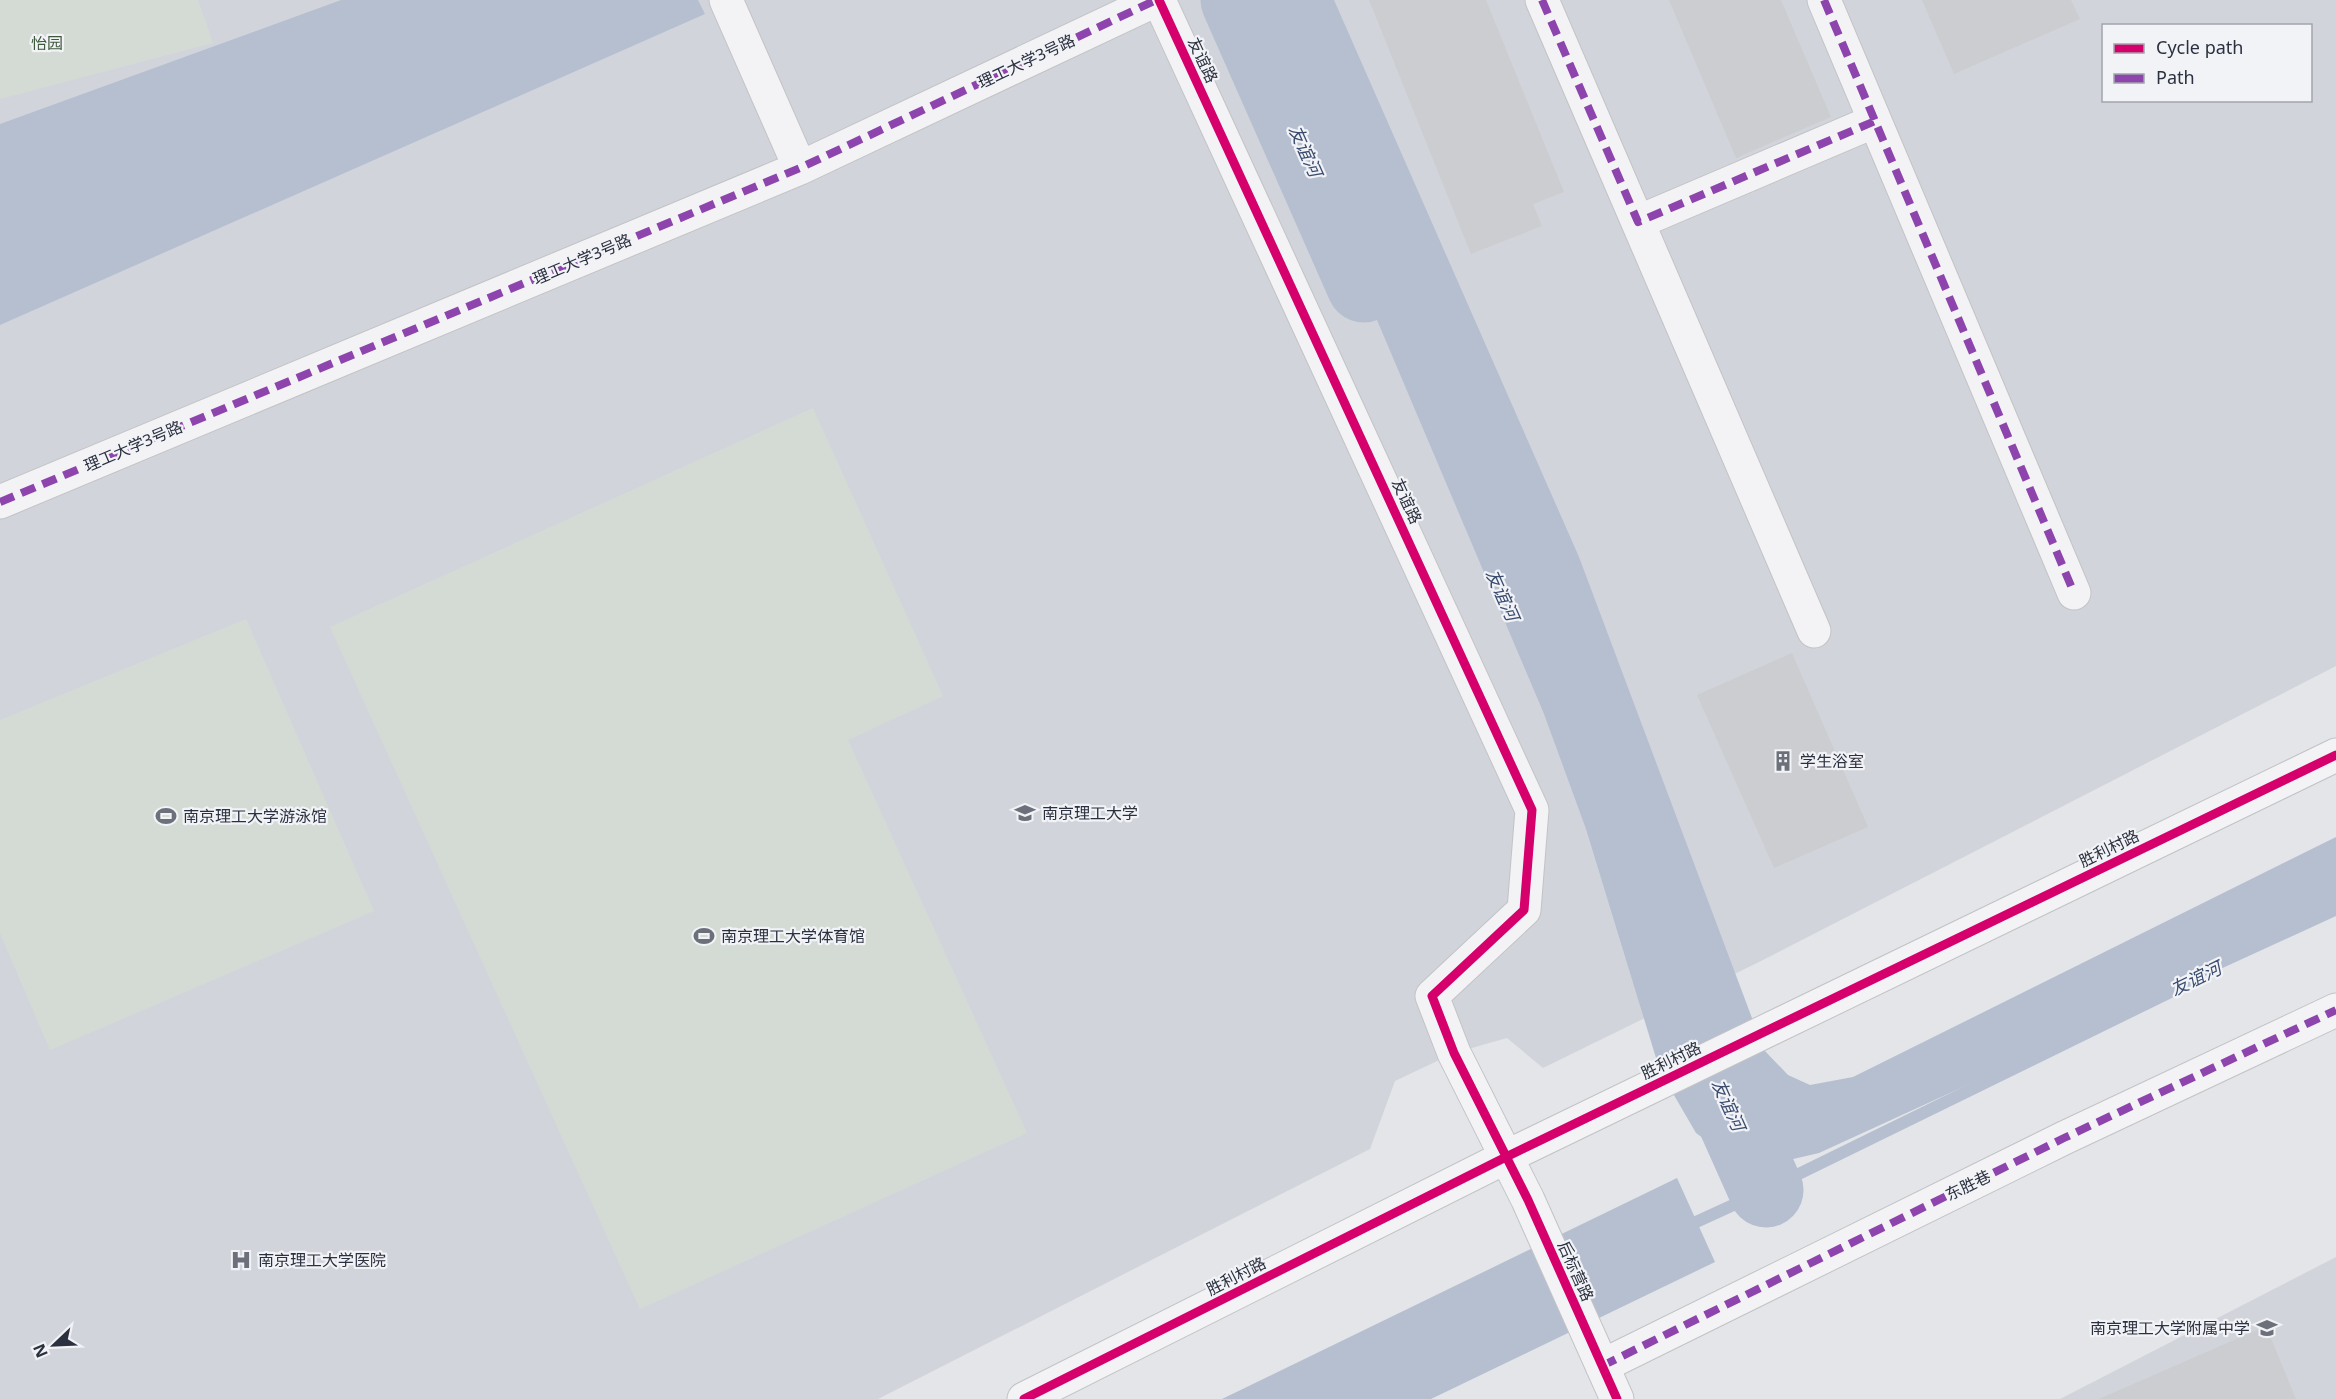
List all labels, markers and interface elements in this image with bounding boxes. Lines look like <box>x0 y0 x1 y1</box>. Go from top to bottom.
legend <box>2102 24 2312 102</box>
street label: 理工大学3号路 <box>974 29 1078 93</box>
park label: 怡园 <box>31 32 63 54</box>
street label: 友谊路 <box>1183 34 1223 86</box>
text: Cycle path <box>2156 35 2243 59</box>
text: Path <box>2156 65 2195 89</box>
water label: 友谊河 <box>1284 121 1329 183</box>
street label: 理工大学3号路 <box>529 228 635 290</box>
street label: 理工大学3号路 <box>80 415 186 477</box>
street label: 友谊路 <box>1387 475 1427 527</box>
water label: 友谊河 <box>1481 565 1526 627</box>
building icon: 学生浴室 <box>1771 749 1795 773</box>
place label: 学生浴室 <box>1800 750 1864 772</box>
school or university icon: 南京理工大学 <box>1013 801 1037 825</box>
place label: 南京理工大学 <box>1042 802 1138 824</box>
sports icon: 南京理工大学游泳馆 <box>154 804 178 828</box>
place label: 南京理工大学游泳馆 <box>183 805 327 827</box>
street label: 胜利村路 <box>2075 824 2143 872</box>
sports icon: 南京理工大学体育馆 <box>692 924 716 948</box>
place label: 南京理工大学体育馆 <box>721 925 865 947</box>
water label: 友谊河 <box>2166 954 2228 1001</box>
street label: 胜利村路 <box>1637 1036 1705 1084</box>
water label: 友谊河 <box>1707 1075 1752 1137</box>
street label: 东胜巷 <box>1942 1165 1994 1205</box>
street label: 后标营路 <box>1553 1237 1599 1305</box>
hospital icon: 南京理工大学医院 <box>229 1248 253 1272</box>
place label: 南京理工大学医院 <box>258 1249 386 1271</box>
street label: 胜利村路 <box>1202 1252 1270 1300</box>
north arrow <box>24 1315 84 1375</box>
school or university icon: 南京理工大学附属中学 <box>2255 1316 2279 1340</box>
place label: 南京理工大学附属中学 <box>2090 1317 2250 1339</box>
text: N <box>28 1341 53 1361</box>

